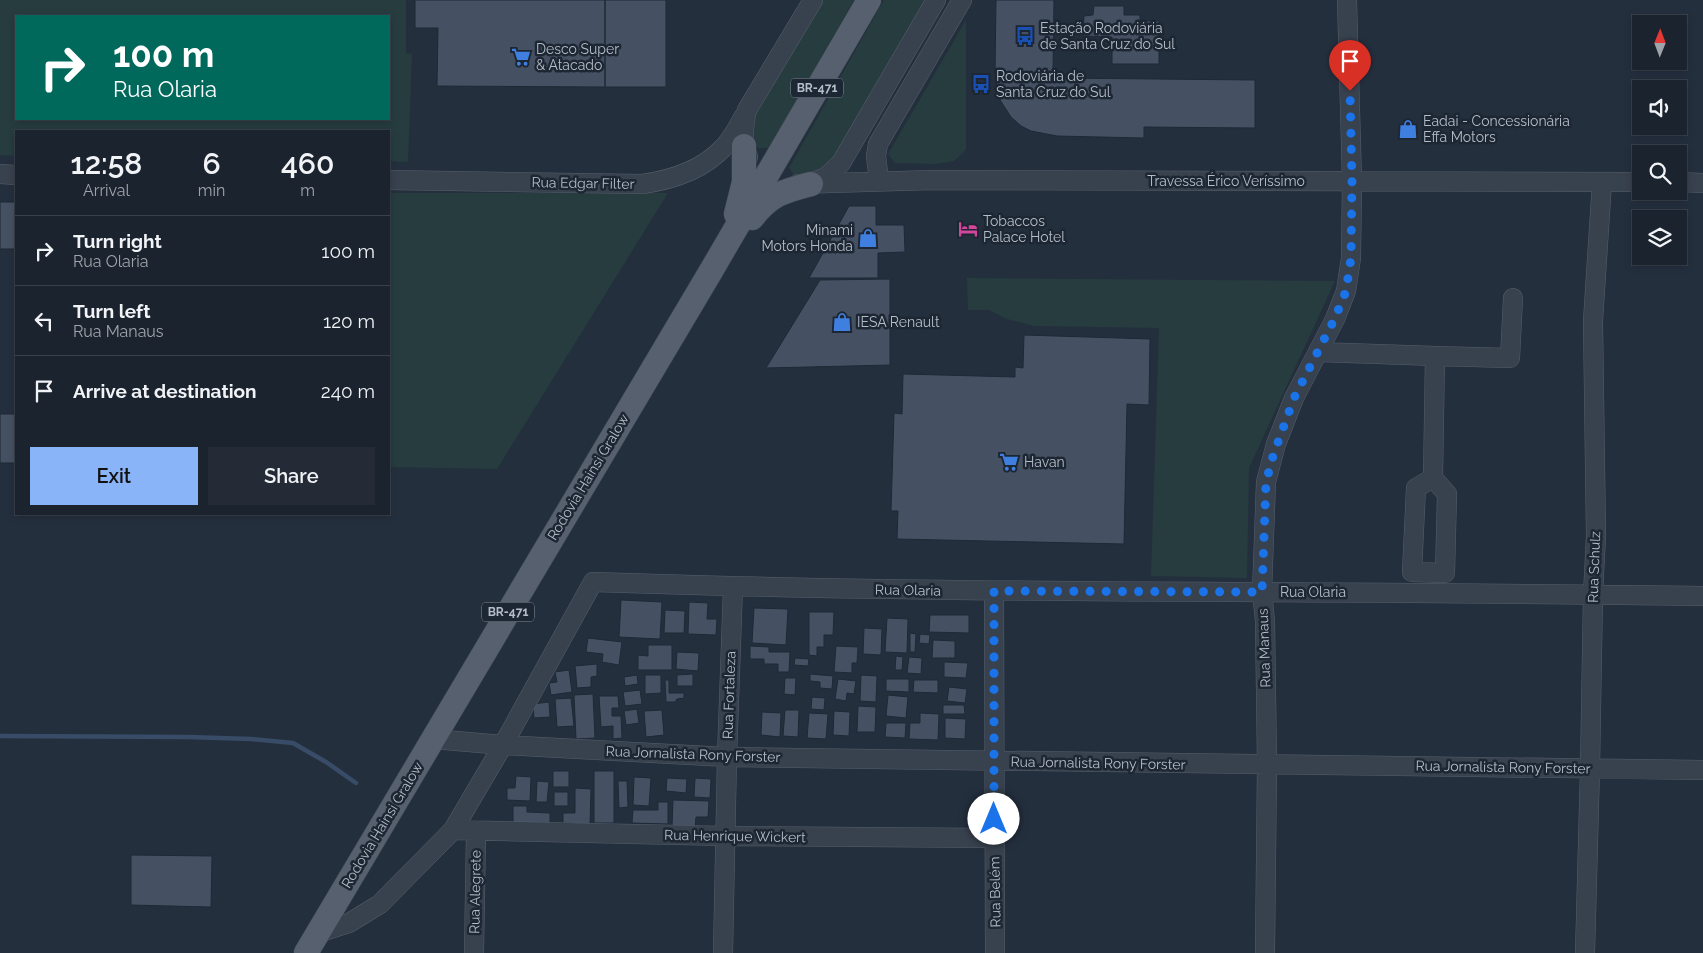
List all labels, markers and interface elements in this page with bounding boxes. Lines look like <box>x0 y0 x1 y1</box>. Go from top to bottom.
north arrow <box>1632 15 1688 70</box>
map controls <box>1632 15 1687 265</box>
place label: Estação Rodoviária de Santa Cruz do Sul <box>1040 20 1175 52</box>
bus stop icon: Estação Rodoviária de Santa Cruz do Sul <box>1014 25 1036 47</box>
text: 100 m <box>113 34 214 75</box>
icon: right <box>30 35 95 100</box>
pin <box>1329 40 1371 91</box>
place label: Desco Super & Atacado <box>536 41 619 73</box>
supermarket icon: Desco Super & Atacado <box>510 46 532 68</box>
icon: arrive <box>1336 47 1364 75</box>
place label: Rodoviária de Santa Cruz do Sul <box>996 68 1111 100</box>
bus stop icon: Rodoviária de Santa Cruz do Sul <box>970 73 992 95</box>
text: Rua Olaria <box>113 76 217 102</box>
road number: BR-471 <box>791 78 843 98</box>
button: sound <box>1632 80 1687 135</box>
place label: Eadai - Concessionária Effa Motors <box>1423 113 1570 145</box>
shop icon: Eadai - Concessionária Effa Motors <box>1397 118 1419 140</box>
button: search <box>1632 145 1687 200</box>
text: 12:58 <box>71 146 142 181</box>
text: 6 <box>203 146 221 181</box>
text: 460 <box>281 146 334 181</box>
street label: Travessa Érico Veríssimo <box>1147 172 1305 189</box>
street label: Rua Edgar Filter <box>531 174 635 192</box>
text: Arrival <box>83 181 130 200</box>
text: min <box>198 181 225 200</box>
text: m <box>300 181 315 200</box>
button: layers <box>1632 210 1687 265</box>
place label: Tobaccos Palace Hotel <box>983 213 1065 245</box>
hotel icon: Tobaccos Palace Hotel <box>957 218 979 240</box>
place label: Minami Motors Honda <box>761 222 853 254</box>
shop icon: Minami Motors Honda <box>857 227 879 249</box>
text: Turn right <box>73 230 162 252</box>
icon: right <box>30 237 58 265</box>
text: 100 m <box>321 240 375 262</box>
text: Rua Olaria <box>73 252 149 271</box>
text: Turn left <box>73 300 150 322</box>
icon: left <box>30 307 58 335</box>
text: 120 m <box>323 310 375 332</box>
shop icon: IESA Renault <box>831 311 853 333</box>
place label: IESA Renault <box>857 314 940 330</box>
text: Rua Manaus <box>73 322 164 341</box>
icon: arrive <box>30 377 58 405</box>
text: Arrive at destination <box>73 380 257 402</box>
text: 240 m <box>321 380 375 402</box>
street label: Rodovia Hainsi Gralow <box>544 411 632 543</box>
button: Exit <box>30 447 198 505</box>
button: Share <box>208 447 375 505</box>
supermarket icon: Havan <box>998 451 1020 473</box>
place label: Havan <box>1024 454 1065 470</box>
street label: Rua Schulz <box>1585 531 1603 603</box>
street label: Rua Olaria <box>875 581 941 599</box>
street label: Rua Olaria <box>1280 584 1346 600</box>
road number: BR-471 <box>482 602 534 622</box>
street label: Rua Manaus <box>1255 608 1273 688</box>
street label: Rua Fortaleza <box>719 651 739 739</box>
street label: Rua Jornalista Rony Forster <box>605 743 781 765</box>
street label: Rua Jornalista Rony Forster <box>1010 753 1186 773</box>
street label: Rua Jornalista Rony Forster <box>1415 757 1591 777</box>
street label: Rodovia Hainsi Gralow <box>338 759 426 891</box>
position arrow <box>967 792 1019 844</box>
street label: Rua Henrique Wickert <box>664 827 806 845</box>
street label: Rua Alegrete <box>466 850 484 934</box>
street label: Rua Belém <box>986 856 1004 928</box>

